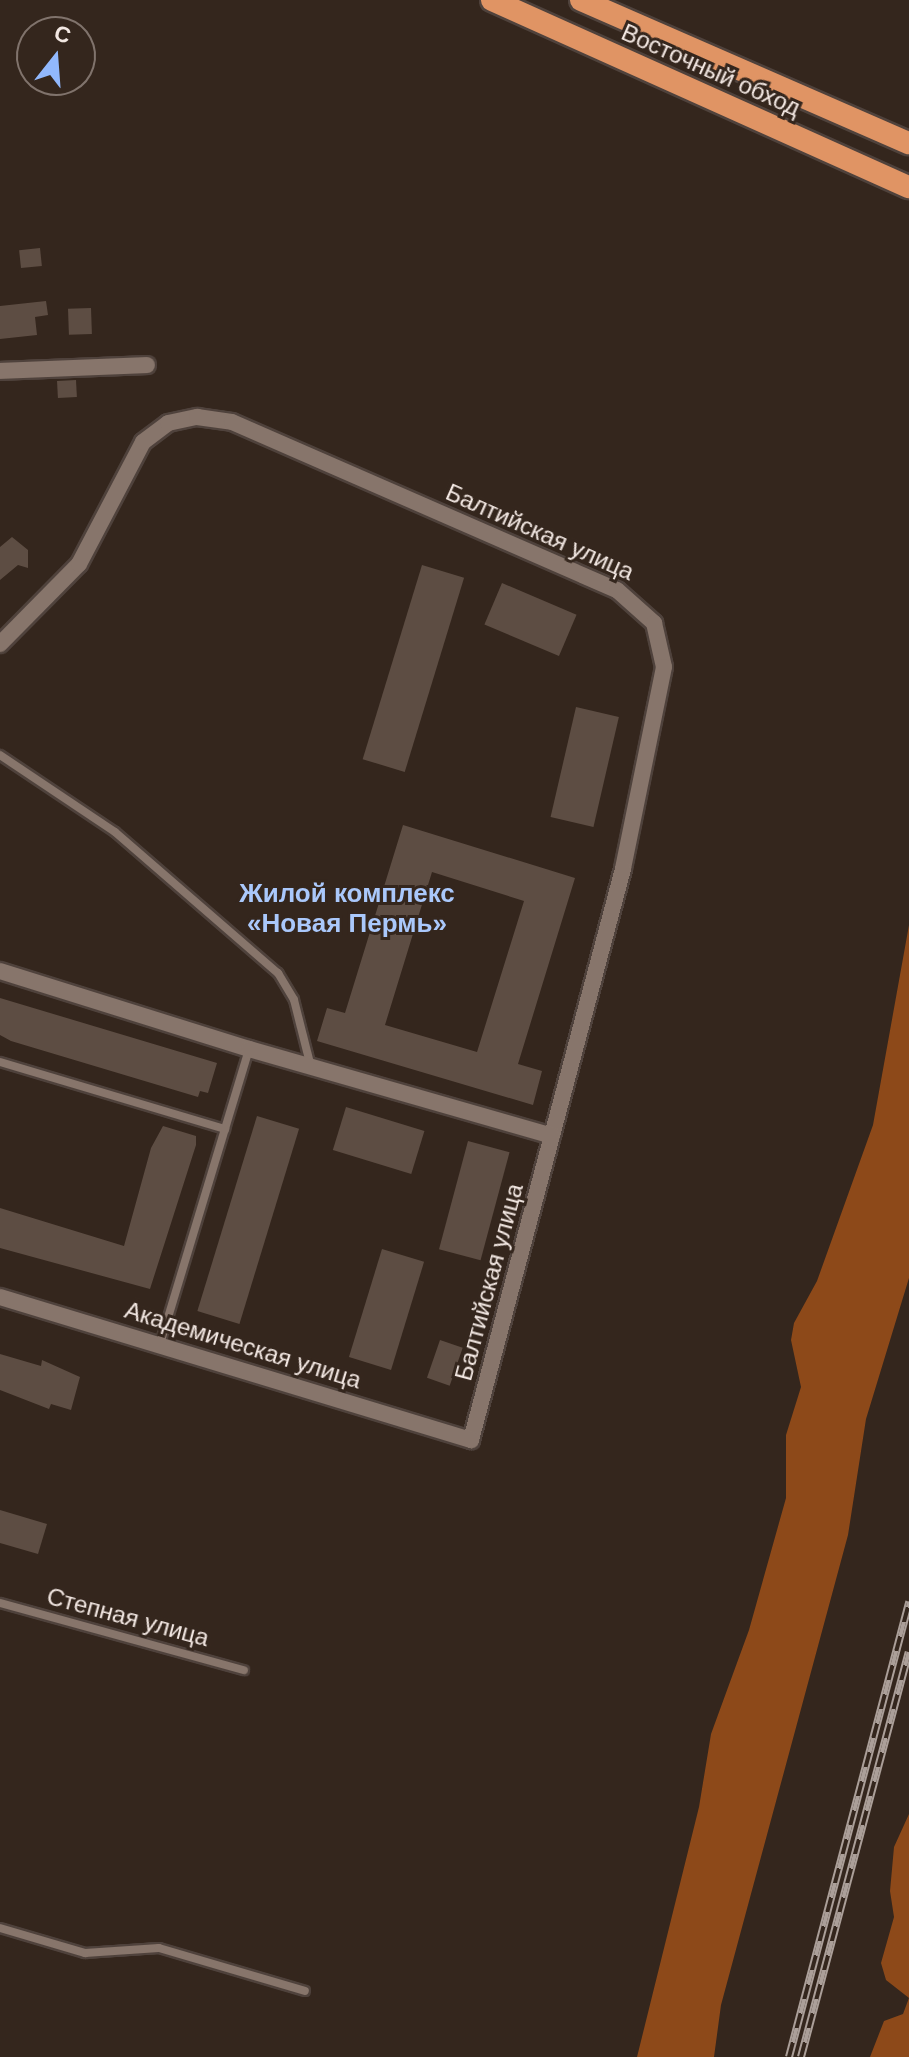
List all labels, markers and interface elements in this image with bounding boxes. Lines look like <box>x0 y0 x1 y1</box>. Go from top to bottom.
north arrow <box>16 16 96 96</box>
street label: Восточный обход <box>617 18 805 122</box>
text: С <box>51 20 74 49</box>
street label: Балтийская улица <box>441 478 639 586</box>
district label: Жилой комплекс «Новая Пермь» <box>239 878 455 940</box>
street label: Балтийская улица <box>449 1180 529 1384</box>
street label: Академическая улица <box>121 1295 365 1395</box>
street label: Степная улица <box>44 1582 212 1652</box>

